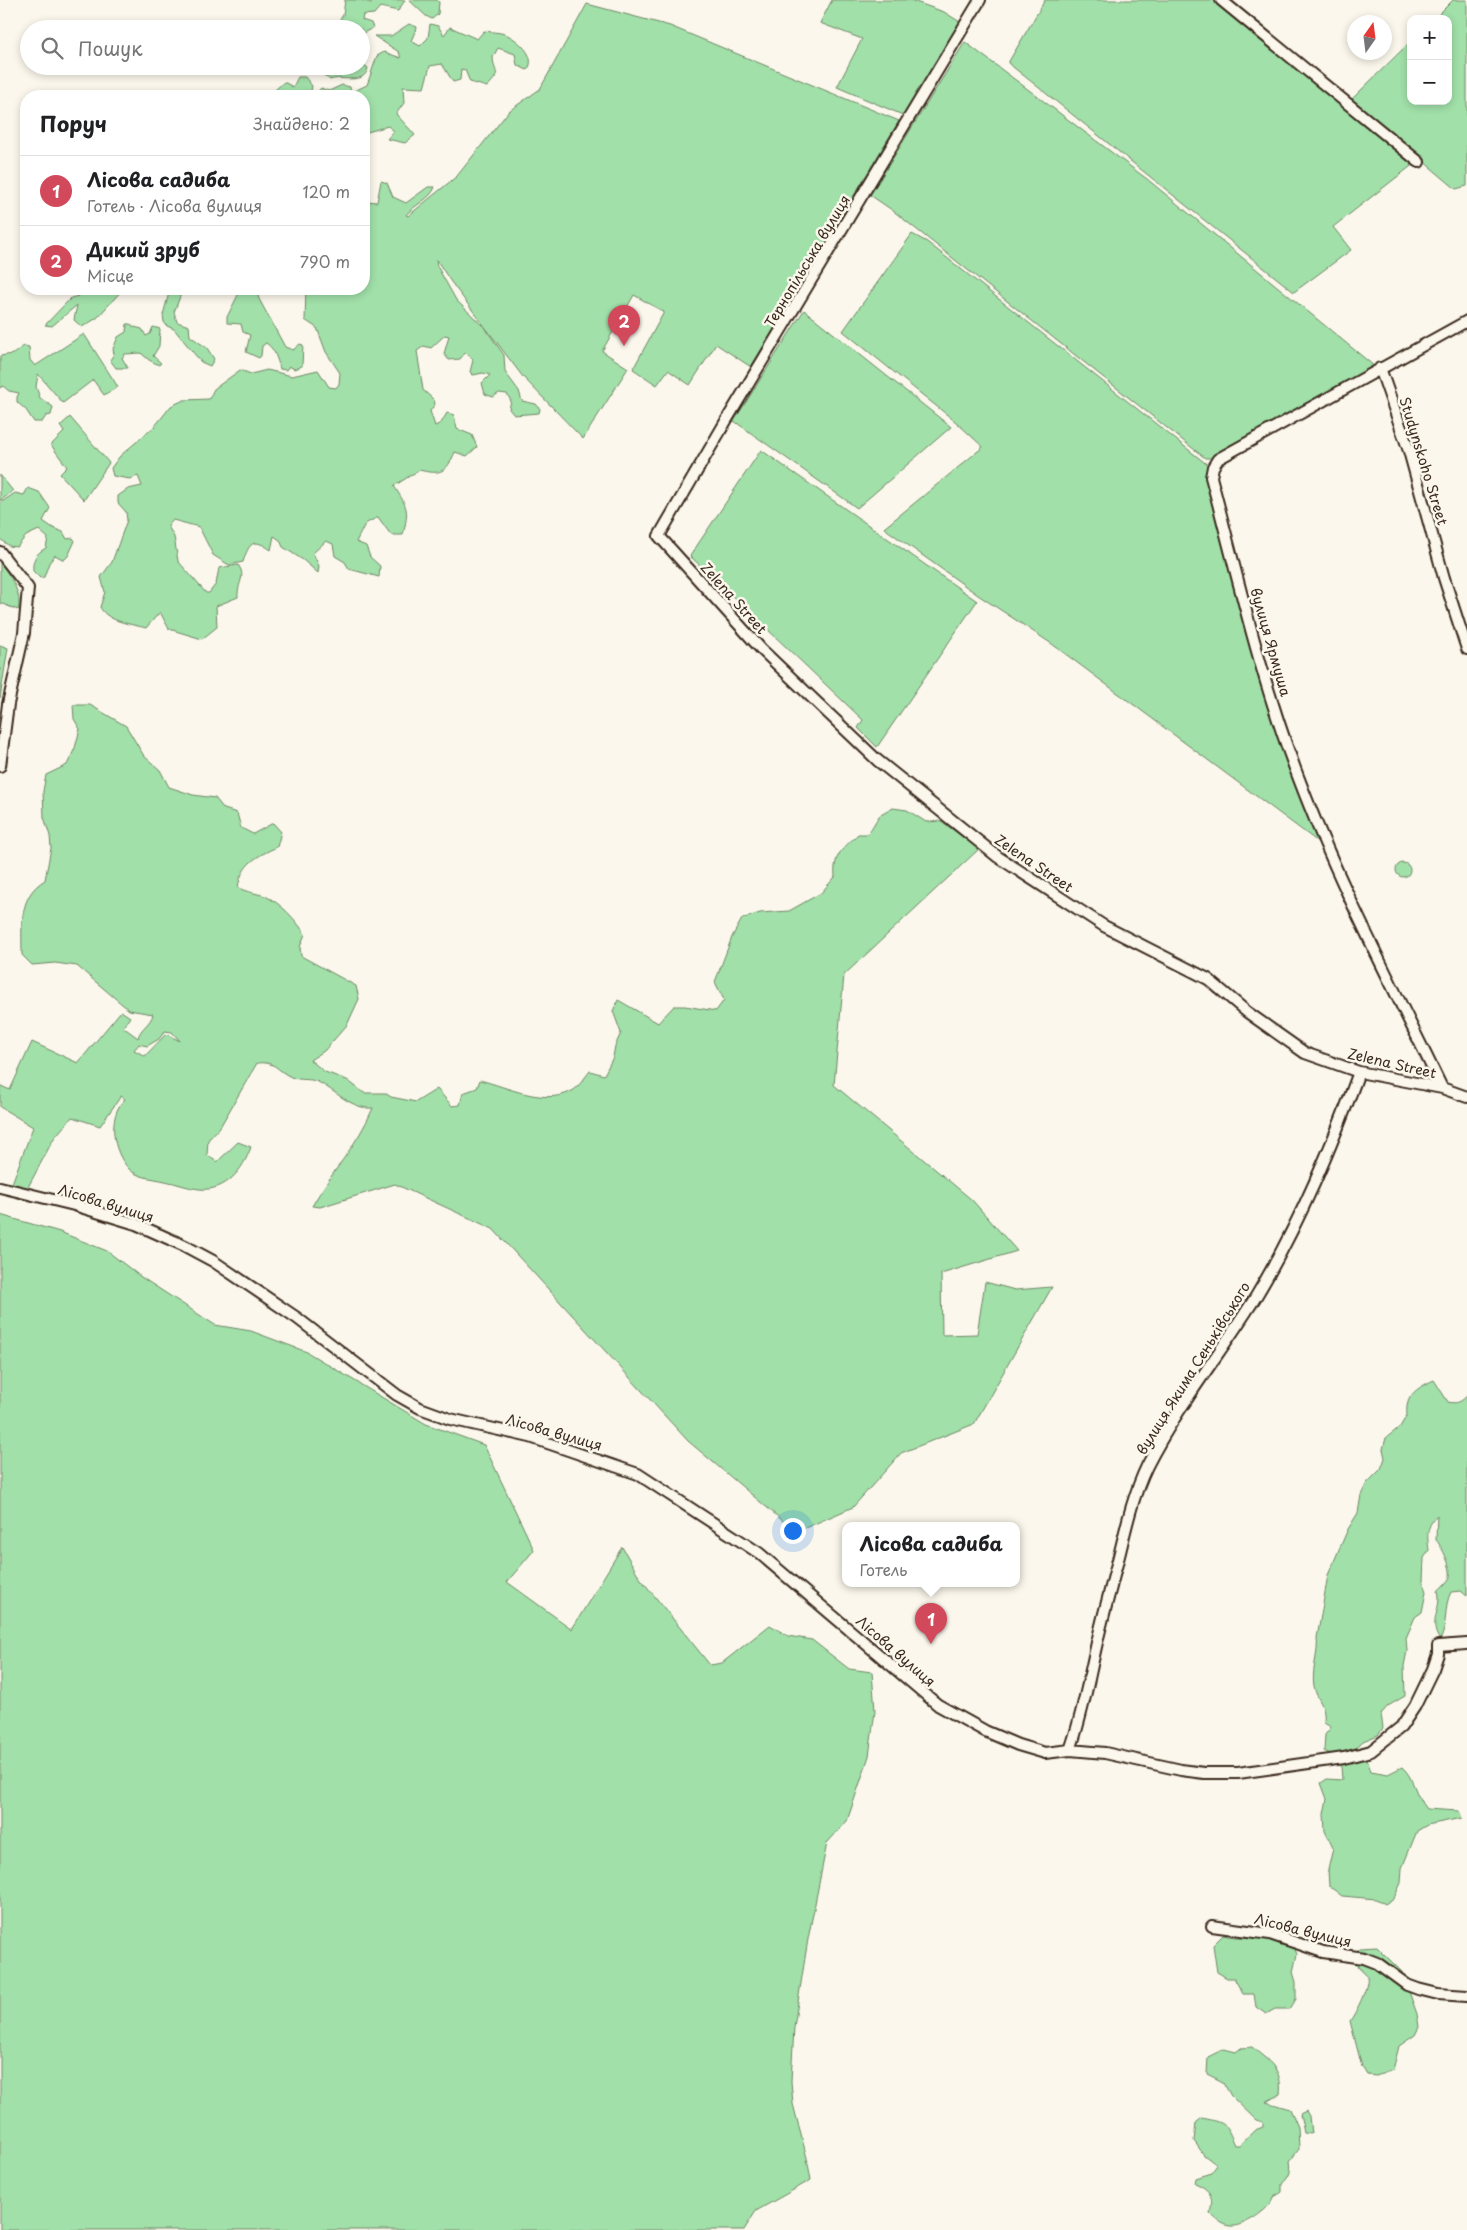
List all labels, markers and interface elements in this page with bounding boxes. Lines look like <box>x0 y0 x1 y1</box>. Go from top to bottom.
north arrow <box>1347 15 1392 60</box>
map controls <box>1407 15 1452 105</box>
button: + <box>1407 15 1452 60</box>
search box <box>20 20 370 75</box>
icon: search <box>38 34 66 62</box>
text: Пошук <box>78 34 143 62</box>
button: − <box>1407 60 1452 105</box>
text: Поруч <box>40 107 107 139</box>
text: Знайдено: 2 <box>253 111 350 135</box>
text: Лісова садиба <box>87 165 230 193</box>
text: 1 <box>52 179 60 203</box>
text: 120 m <box>303 179 350 203</box>
street label: Тернопільська вулиця <box>759 191 855 331</box>
text: Готель · Лісова вулиця <box>87 193 262 217</box>
text: Дикий зруб <box>87 235 200 263</box>
text: 2 <box>50 249 62 273</box>
text: 790 m <box>300 249 350 273</box>
text: Місце <box>87 263 134 287</box>
pin: 2 <box>608 305 640 346</box>
street label: Studynskoho Street <box>1395 394 1454 528</box>
street label: Zelena Street <box>696 557 772 639</box>
street label: вулиця Ярмуша <box>1245 585 1297 699</box>
street label: Zelena Street <box>991 829 1078 897</box>
street label: Zelena Street <box>1346 1043 1439 1083</box>
street label: Лісова вулиця <box>55 1178 157 1228</box>
street label: вулиця Якима Сеньківського <box>1131 1277 1255 1459</box>
street label: Лісова вулиця <box>503 1408 605 1456</box>
your location <box>780 1518 806 1544</box>
popup <box>842 1522 1020 1587</box>
text: Лісова садиба <box>859 1529 1003 1557</box>
text: Готель <box>859 1557 908 1581</box>
pin: 1 <box>915 1603 947 1644</box>
street label: Лісова вулиця <box>852 1611 940 1691</box>
street label: Лісова вулиця <box>1252 1908 1354 1952</box>

